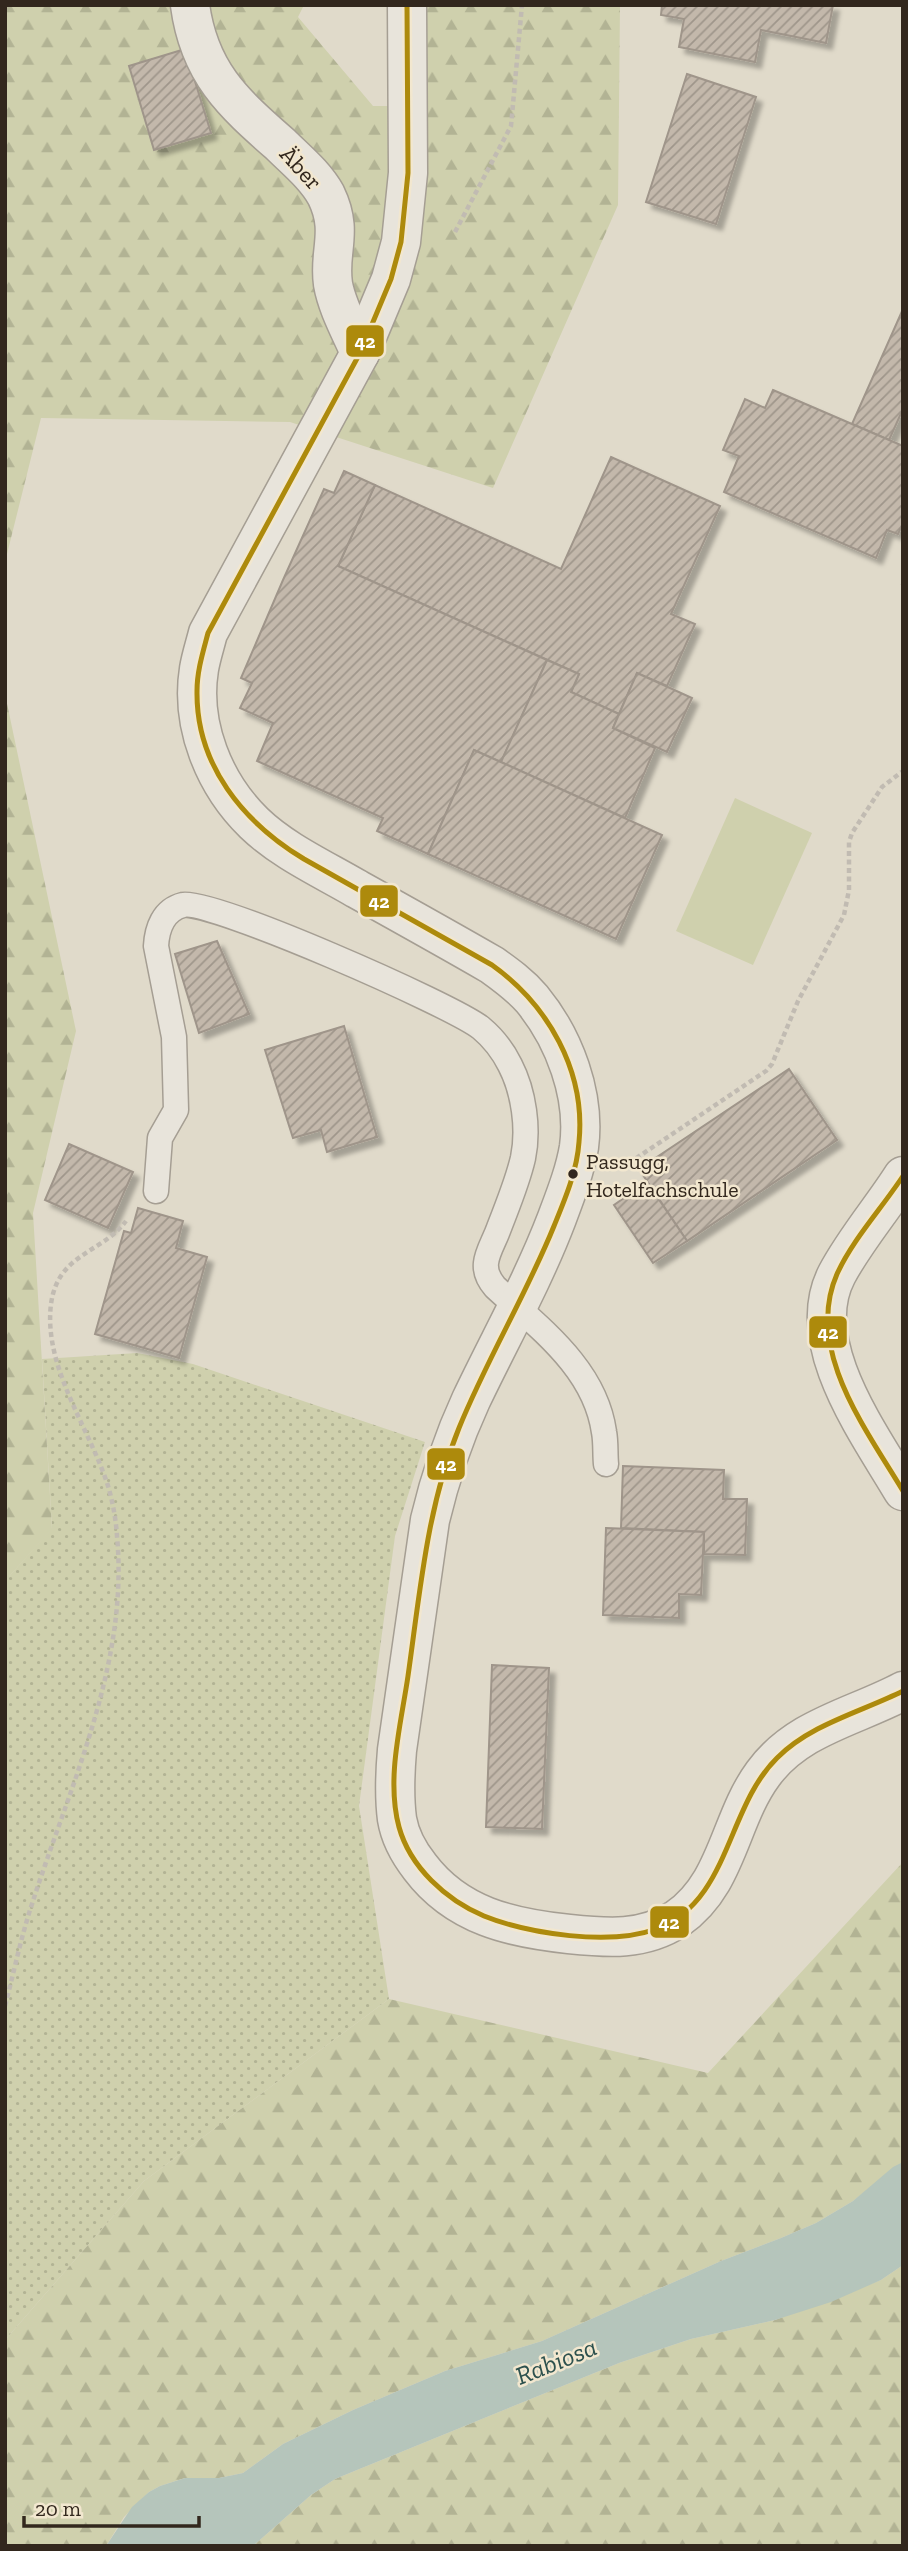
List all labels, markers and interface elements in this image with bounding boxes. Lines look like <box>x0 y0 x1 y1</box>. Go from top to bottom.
street label: Äber <box>274 139 329 196</box>
line badge: 42 <box>345 324 385 358</box>
text: 42 <box>354 330 376 353</box>
line badge: 42 <box>359 884 399 918</box>
text: 42 <box>368 890 390 913</box>
place label: Passugg, Hotelfachschule <box>586 1148 739 1203</box>
marker: Passugg, Hotelfachschule <box>566 1167 580 1181</box>
line badge: 42 <box>808 1315 848 1349</box>
text: 42 <box>817 1321 839 1344</box>
line badge: 42 <box>426 1447 466 1481</box>
text: 42 <box>435 1453 457 1476</box>
line badge: 42 <box>649 1905 690 1939</box>
text: 42 <box>658 1911 680 1934</box>
water label: Rabiosa <box>511 2330 601 2392</box>
scale bar <box>24 2484 200 2528</box>
text: 20 m <box>35 2496 81 2521</box>

